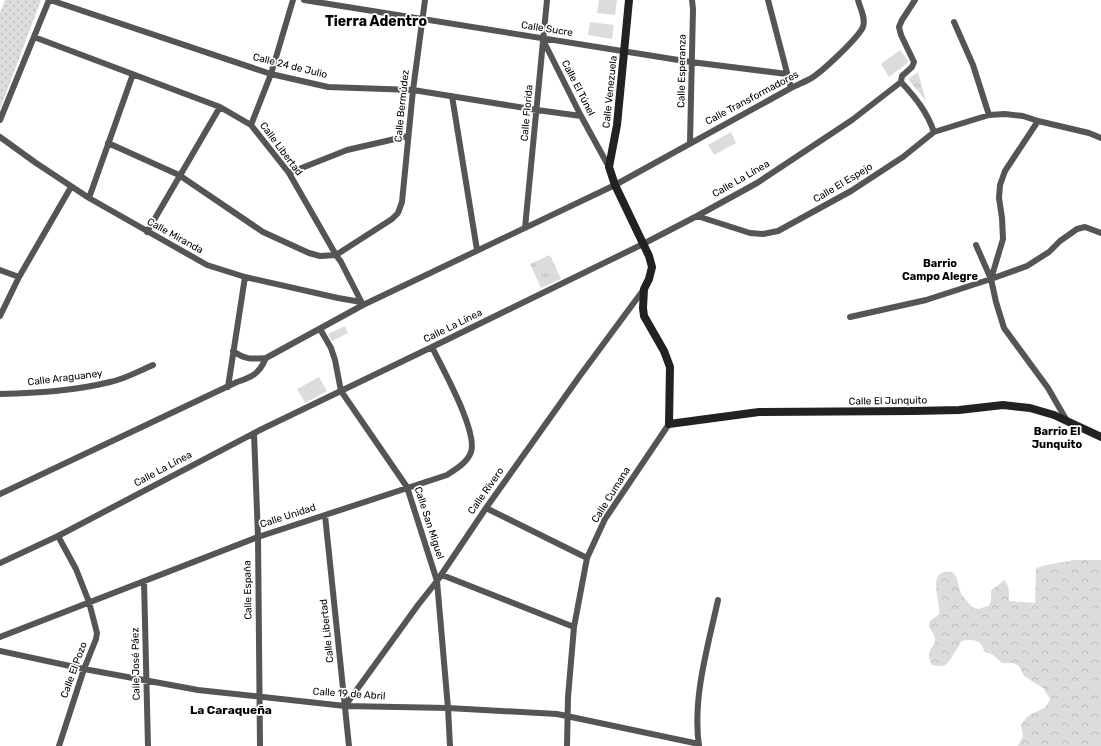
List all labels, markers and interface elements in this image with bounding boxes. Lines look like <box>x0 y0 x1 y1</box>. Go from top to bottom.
district label: Tierra Adentro <box>325 13 427 30</box>
street label: Calle Sucre <box>520 19 574 39</box>
street label: Calle Esperanza <box>675 34 689 108</box>
street label: Calle 24 de Julio <box>251 51 329 81</box>
street label: Calle Venezuela <box>600 55 620 129</box>
street label: Calle El Túnel <box>559 58 597 118</box>
street label: Calle Transformadores <box>703 68 801 128</box>
street label: Calle Bermúdez <box>392 69 412 143</box>
street label: Calle Florida <box>519 84 535 142</box>
street label: Calle Libertad <box>257 120 305 178</box>
street label: Calle La Línea <box>710 158 772 200</box>
street label: Calle El Espejo <box>811 160 875 205</box>
street label: Calle Miranda <box>145 216 205 256</box>
district label: Barrio Campo Alegre <box>902 257 978 283</box>
street label: Calle La Línea <box>422 307 484 345</box>
street label: Calle Araguaney <box>27 367 104 389</box>
street label: Calle El Junquito <box>849 394 928 408</box>
district label: Barrio El Junquito <box>1032 425 1083 451</box>
street label: Calle La Línea <box>132 449 194 489</box>
street label: Calle Rivero <box>465 465 507 517</box>
street label: Calle Cumana <box>589 465 633 525</box>
street label: Calle San Miguel <box>412 485 446 561</box>
street label: Calle Unidad <box>259 501 317 531</box>
street label: Calle España <box>241 560 255 620</box>
street label: Calle Libertad <box>318 599 336 663</box>
street label: Calle José Páez <box>129 627 143 701</box>
street label: Calle El Pozo <box>58 640 90 700</box>
street label: Calle 19 de Abril <box>312 685 386 703</box>
district label: La Caraqueña <box>190 703 272 717</box>

